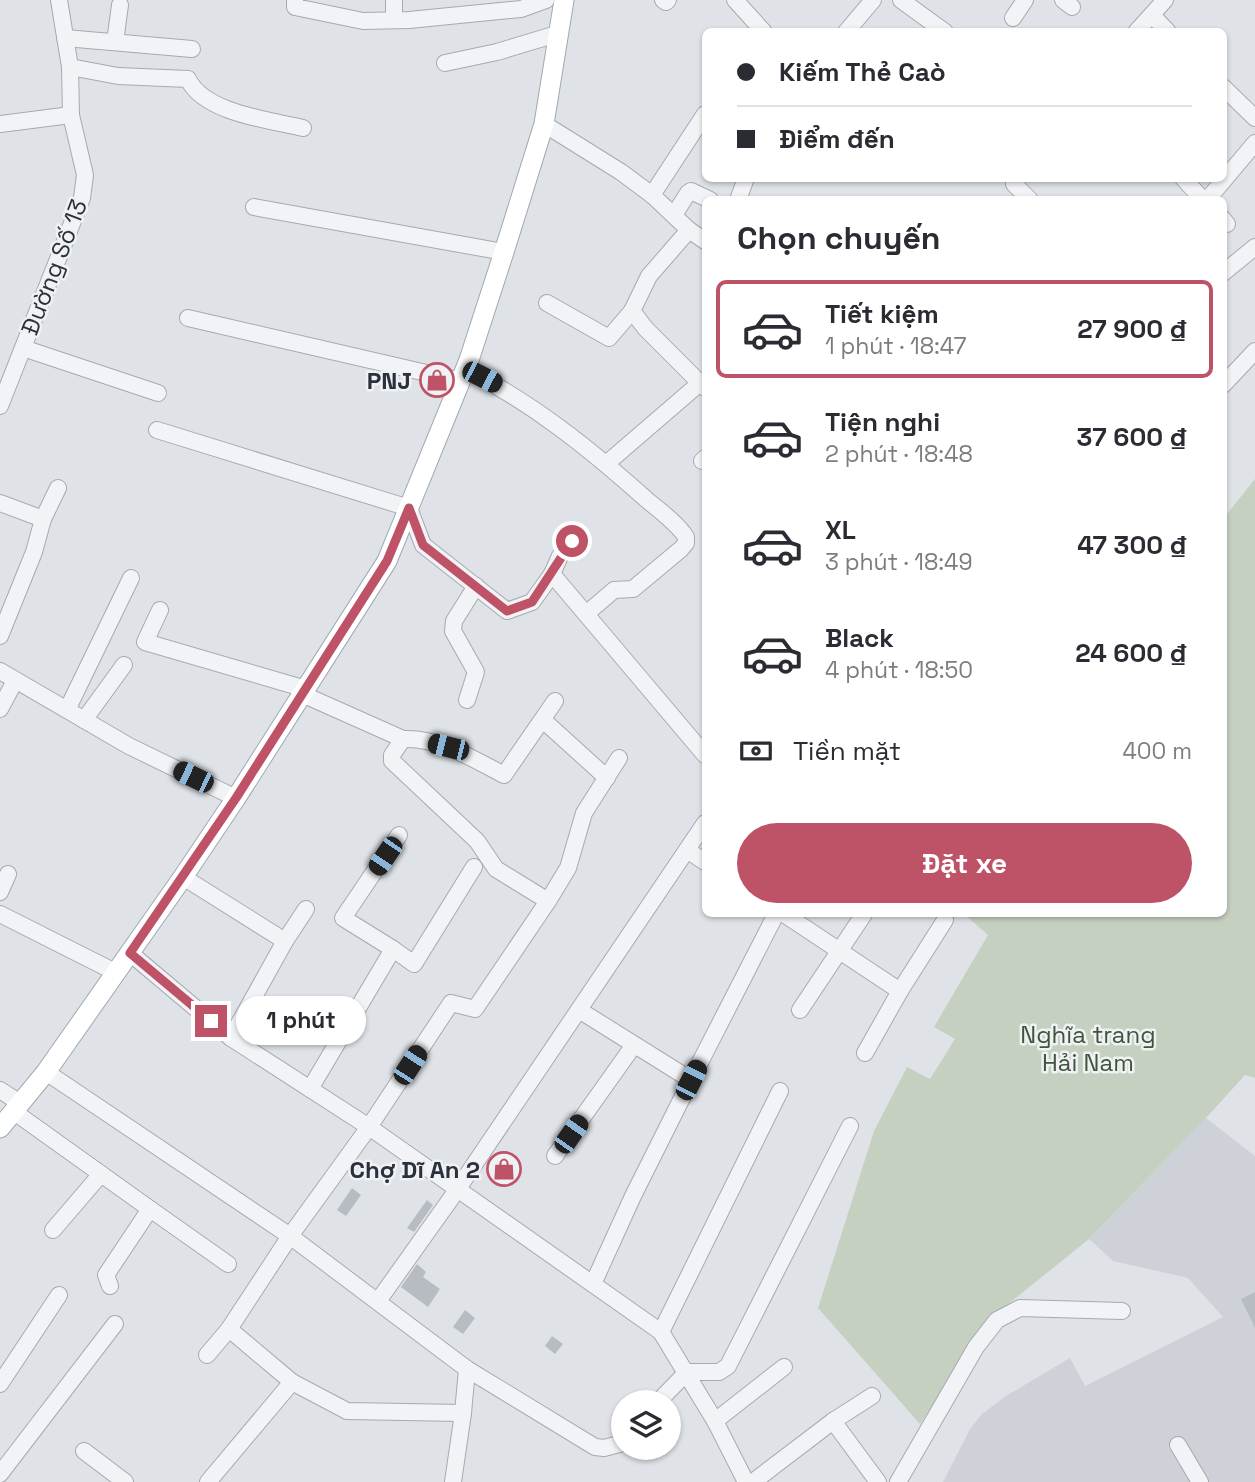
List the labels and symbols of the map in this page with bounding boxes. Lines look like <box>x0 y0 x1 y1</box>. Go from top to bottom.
street label: Đường Số 13 <box>14 195 94 339</box>
car <box>459 358 506 396</box>
shop icon: PNJ <box>418 361 456 399</box>
place label: PNJ <box>367 365 412 396</box>
route start <box>556 525 588 557</box>
car <box>426 732 471 762</box>
car <box>170 758 217 796</box>
car <box>365 833 406 879</box>
callout: 1 phút <box>235 996 365 1046</box>
route end <box>195 1005 227 1037</box>
park label: Nghĩa trang Hải Nam <box>1020 1019 1156 1078</box>
car <box>390 1042 431 1088</box>
car <box>673 1057 710 1103</box>
car <box>551 1111 592 1157</box>
shop icon: Chợ Dĩ An 2 <box>485 1150 523 1188</box>
place label: Chợ Dĩ An 2 <box>349 1154 480 1185</box>

